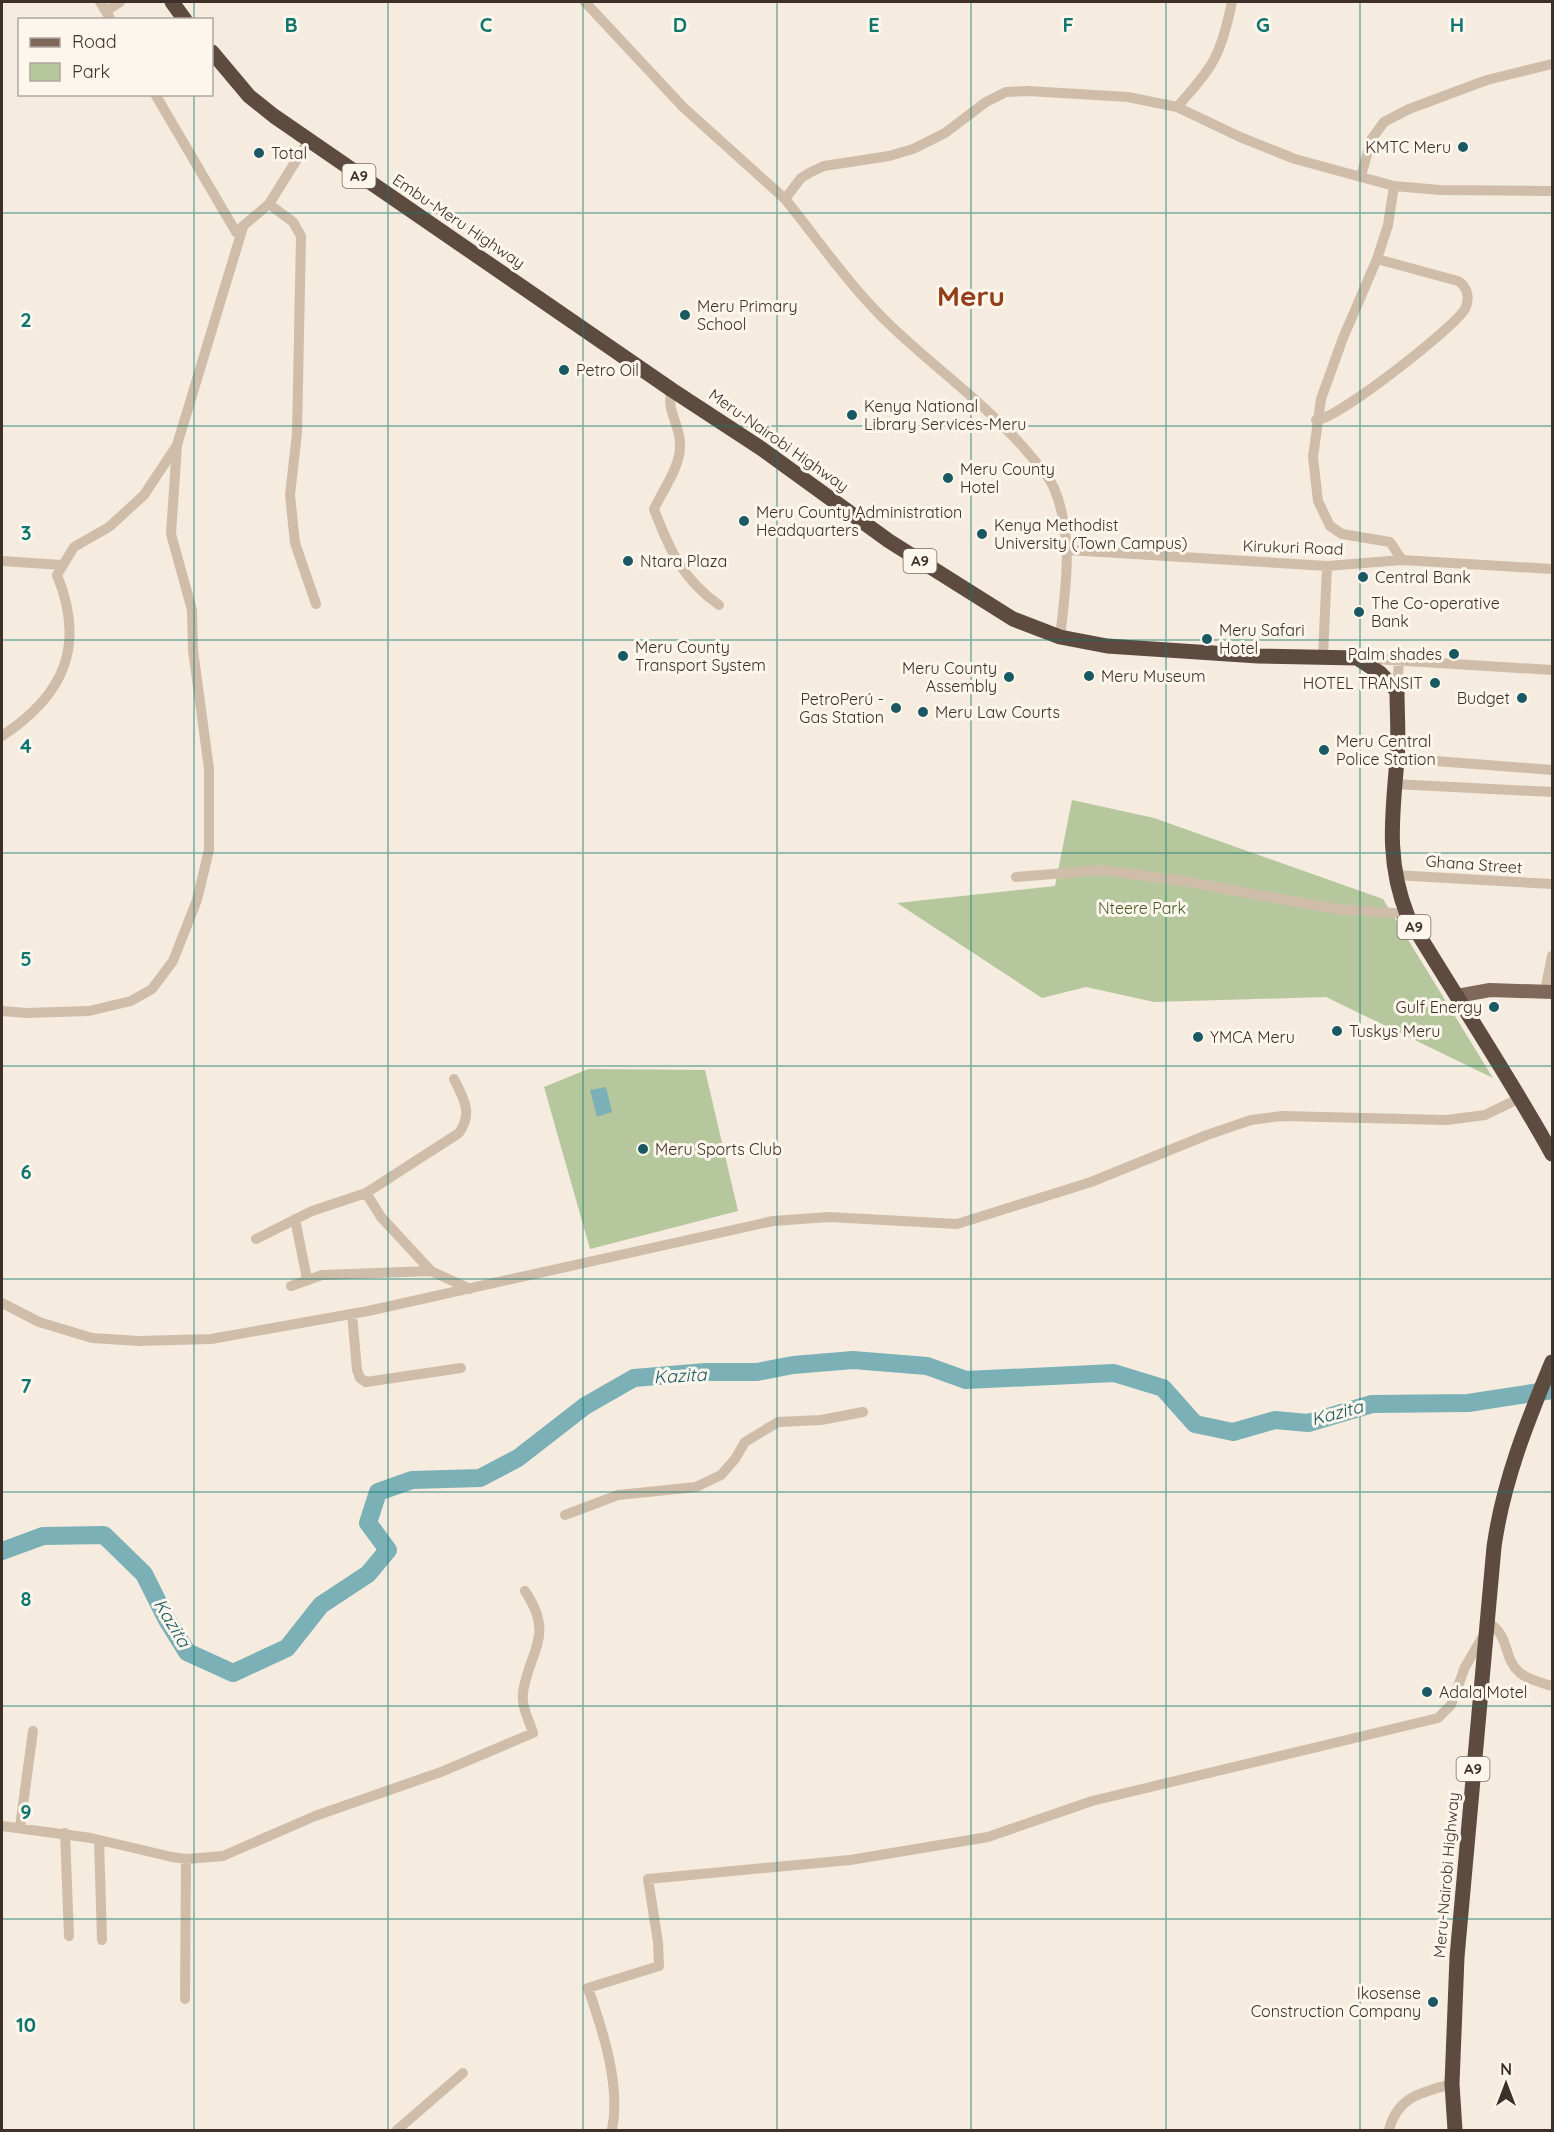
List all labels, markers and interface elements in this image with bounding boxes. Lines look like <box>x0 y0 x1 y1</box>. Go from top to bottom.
text: B <box>284 12 298 37</box>
text: C <box>480 12 493 37</box>
text: D <box>673 12 687 37</box>
text: E <box>868 12 880 37</box>
text: F <box>1062 12 1074 37</box>
text: G <box>1256 12 1270 37</box>
text: H <box>1450 12 1464 37</box>
legend <box>18 18 213 96</box>
text: Road <box>72 30 117 53</box>
text: Park <box>72 60 110 83</box>
place label: KMTC Meru <box>1365 137 1451 157</box>
marker: KMTC Meru <box>1456 140 1470 154</box>
place label: Total <box>271 143 307 163</box>
marker: Total <box>252 146 266 160</box>
road number: A9 <box>342 164 376 188</box>
street label: Embu-Meru Highway <box>389 169 529 273</box>
district label: Meru <box>937 278 1005 313</box>
place label: Meru Primary School <box>697 296 798 334</box>
text: 2 <box>20 307 32 332</box>
marker: Meru Primary School <box>678 308 692 322</box>
place label: Petro Oil <box>576 360 639 380</box>
marker: Petro Oil <box>557 363 571 377</box>
street label: Meru-Nairobi Highway <box>705 384 853 496</box>
place label: Kenya National Library Services-Meru <box>864 396 1026 434</box>
marker: Kenya National Library Services-Meru <box>845 408 859 422</box>
place label: Meru County Hotel <box>960 459 1055 497</box>
marker: Meru County Hotel <box>941 471 955 485</box>
place label: Meru County Administration Headquarters <box>756 502 962 540</box>
marker: Meru County Administration Headquarters <box>737 514 751 528</box>
place label: Kenya Methodist University (Town Campus) <box>994 515 1188 553</box>
text: 3 <box>21 520 31 545</box>
marker: Kenya Methodist University (Town Campus) <box>975 527 989 541</box>
street label: Kirukuri Road <box>1242 535 1344 559</box>
road number: A9 <box>904 549 936 573</box>
place label: Ntara Plaza <box>640 551 727 571</box>
marker: Ntara Plaza <box>621 554 635 568</box>
place label: Central Bank <box>1375 567 1471 587</box>
marker: Central Bank <box>1356 570 1370 584</box>
place label: The Co-operative Bank <box>1371 593 1500 631</box>
marker: The Co-operative Bank <box>1352 605 1366 619</box>
place label: Meru Safari Hotel <box>1219 620 1305 658</box>
marker: Meru Safari Hotel <box>1200 632 1214 646</box>
place label: Meru County Transport System <box>635 637 766 675</box>
place label: Palm shades <box>1348 644 1442 664</box>
marker: Palm shades <box>1447 647 1461 661</box>
marker: Meru County Transport System <box>616 649 630 663</box>
place label: Meru County Assembly <box>902 658 997 696</box>
place label: Meru Museum <box>1101 666 1205 686</box>
marker: Meru Museum <box>1082 669 1096 683</box>
marker: Meru County Assembly <box>1002 670 1016 684</box>
place label: HOTEL TRANSIT <box>1303 673 1423 693</box>
marker: HOTEL TRANSIT <box>1428 676 1442 690</box>
place label: Budget <box>1457 688 1510 708</box>
place label: PetroPerú - Gas Station <box>799 689 884 727</box>
marker: Budget <box>1515 691 1529 705</box>
marker: PetroPerú - Gas Station <box>889 701 903 715</box>
place label: Meru Law Courts <box>935 702 1060 722</box>
marker: Meru Law Courts <box>916 705 930 719</box>
place label: Meru Central Police Station <box>1336 731 1436 769</box>
text: 4 <box>20 733 32 758</box>
marker: Meru Central Police Station <box>1317 743 1331 757</box>
street label: Ghana Street <box>1425 851 1523 877</box>
park label: Nteere Park <box>1098 898 1186 918</box>
road number: A9 <box>1398 915 1430 939</box>
text: 5 <box>20 946 32 971</box>
place label: Gulf Energy <box>1396 997 1482 1017</box>
marker: Gulf Energy <box>1487 1000 1501 1014</box>
place label: Tuskys Meru <box>1349 1021 1440 1041</box>
marker: Tuskys Meru <box>1330 1024 1344 1038</box>
place label: YMCA Meru <box>1210 1027 1295 1047</box>
marker: YMCA Meru <box>1191 1030 1205 1044</box>
place label: Meru Sports Club <box>655 1139 782 1159</box>
marker: Meru Sports Club <box>636 1142 650 1156</box>
text: 6 <box>20 1159 32 1184</box>
water label: Kazita <box>653 1363 708 1388</box>
text: 7 <box>21 1373 32 1398</box>
water label: Kazita <box>1309 1394 1366 1430</box>
text: 8 <box>21 1586 32 1611</box>
water label: Kazita <box>149 1594 196 1652</box>
place label: Adala Motel <box>1439 1682 1527 1702</box>
marker: Adala Motel <box>1420 1685 1434 1699</box>
road number: A9 <box>1456 1757 1490 1781</box>
street label: Meru-Nairobi Highway <box>1429 1791 1463 1959</box>
text: 9 <box>20 1799 32 1824</box>
place label: Ikosense Construction Company <box>1251 1983 1421 2021</box>
marker: Ikosense Construction Company <box>1426 1995 1440 2009</box>
text: 10 <box>16 2012 36 2037</box>
north arrow <box>1476 2054 1536 2114</box>
text: N <box>1500 2059 1512 2079</box>

